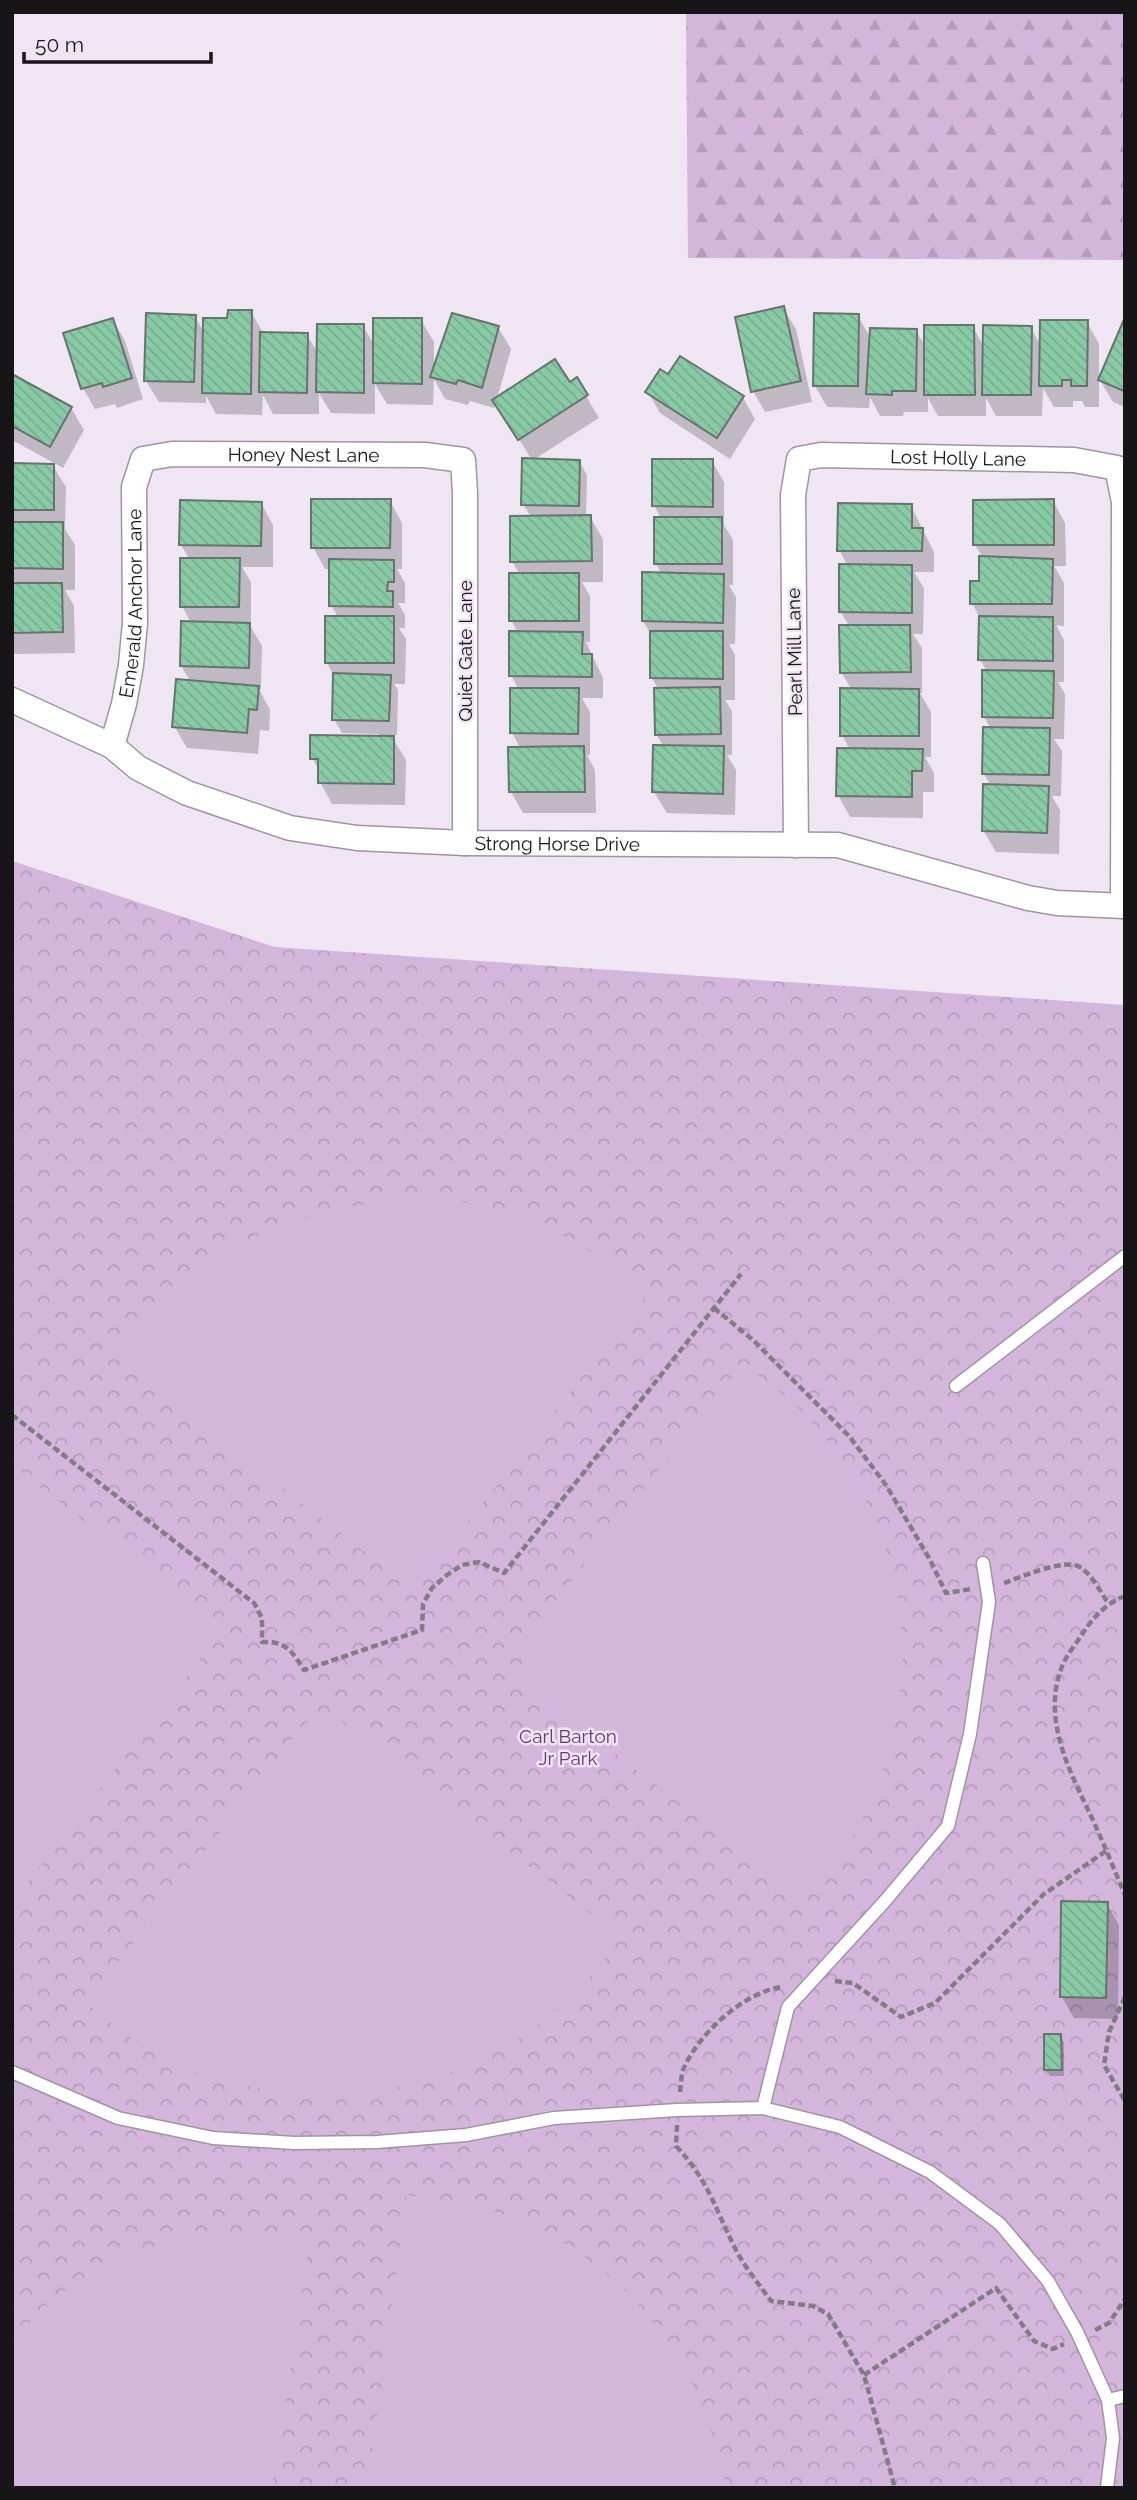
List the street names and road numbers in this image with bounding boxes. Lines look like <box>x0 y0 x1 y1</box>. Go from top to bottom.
street label: Honey Nest Lane <box>228 443 379 466</box>
street label: Lost Holly Lane <box>890 445 1026 470</box>
street label: Emerald Anchor Lane <box>114 508 146 700</box>
street label: Quiet Gate Lane <box>454 580 476 722</box>
street label: Pearl Mill Lane <box>782 588 806 716</box>
street label: Strong Horse Drive <box>474 832 640 855</box>

